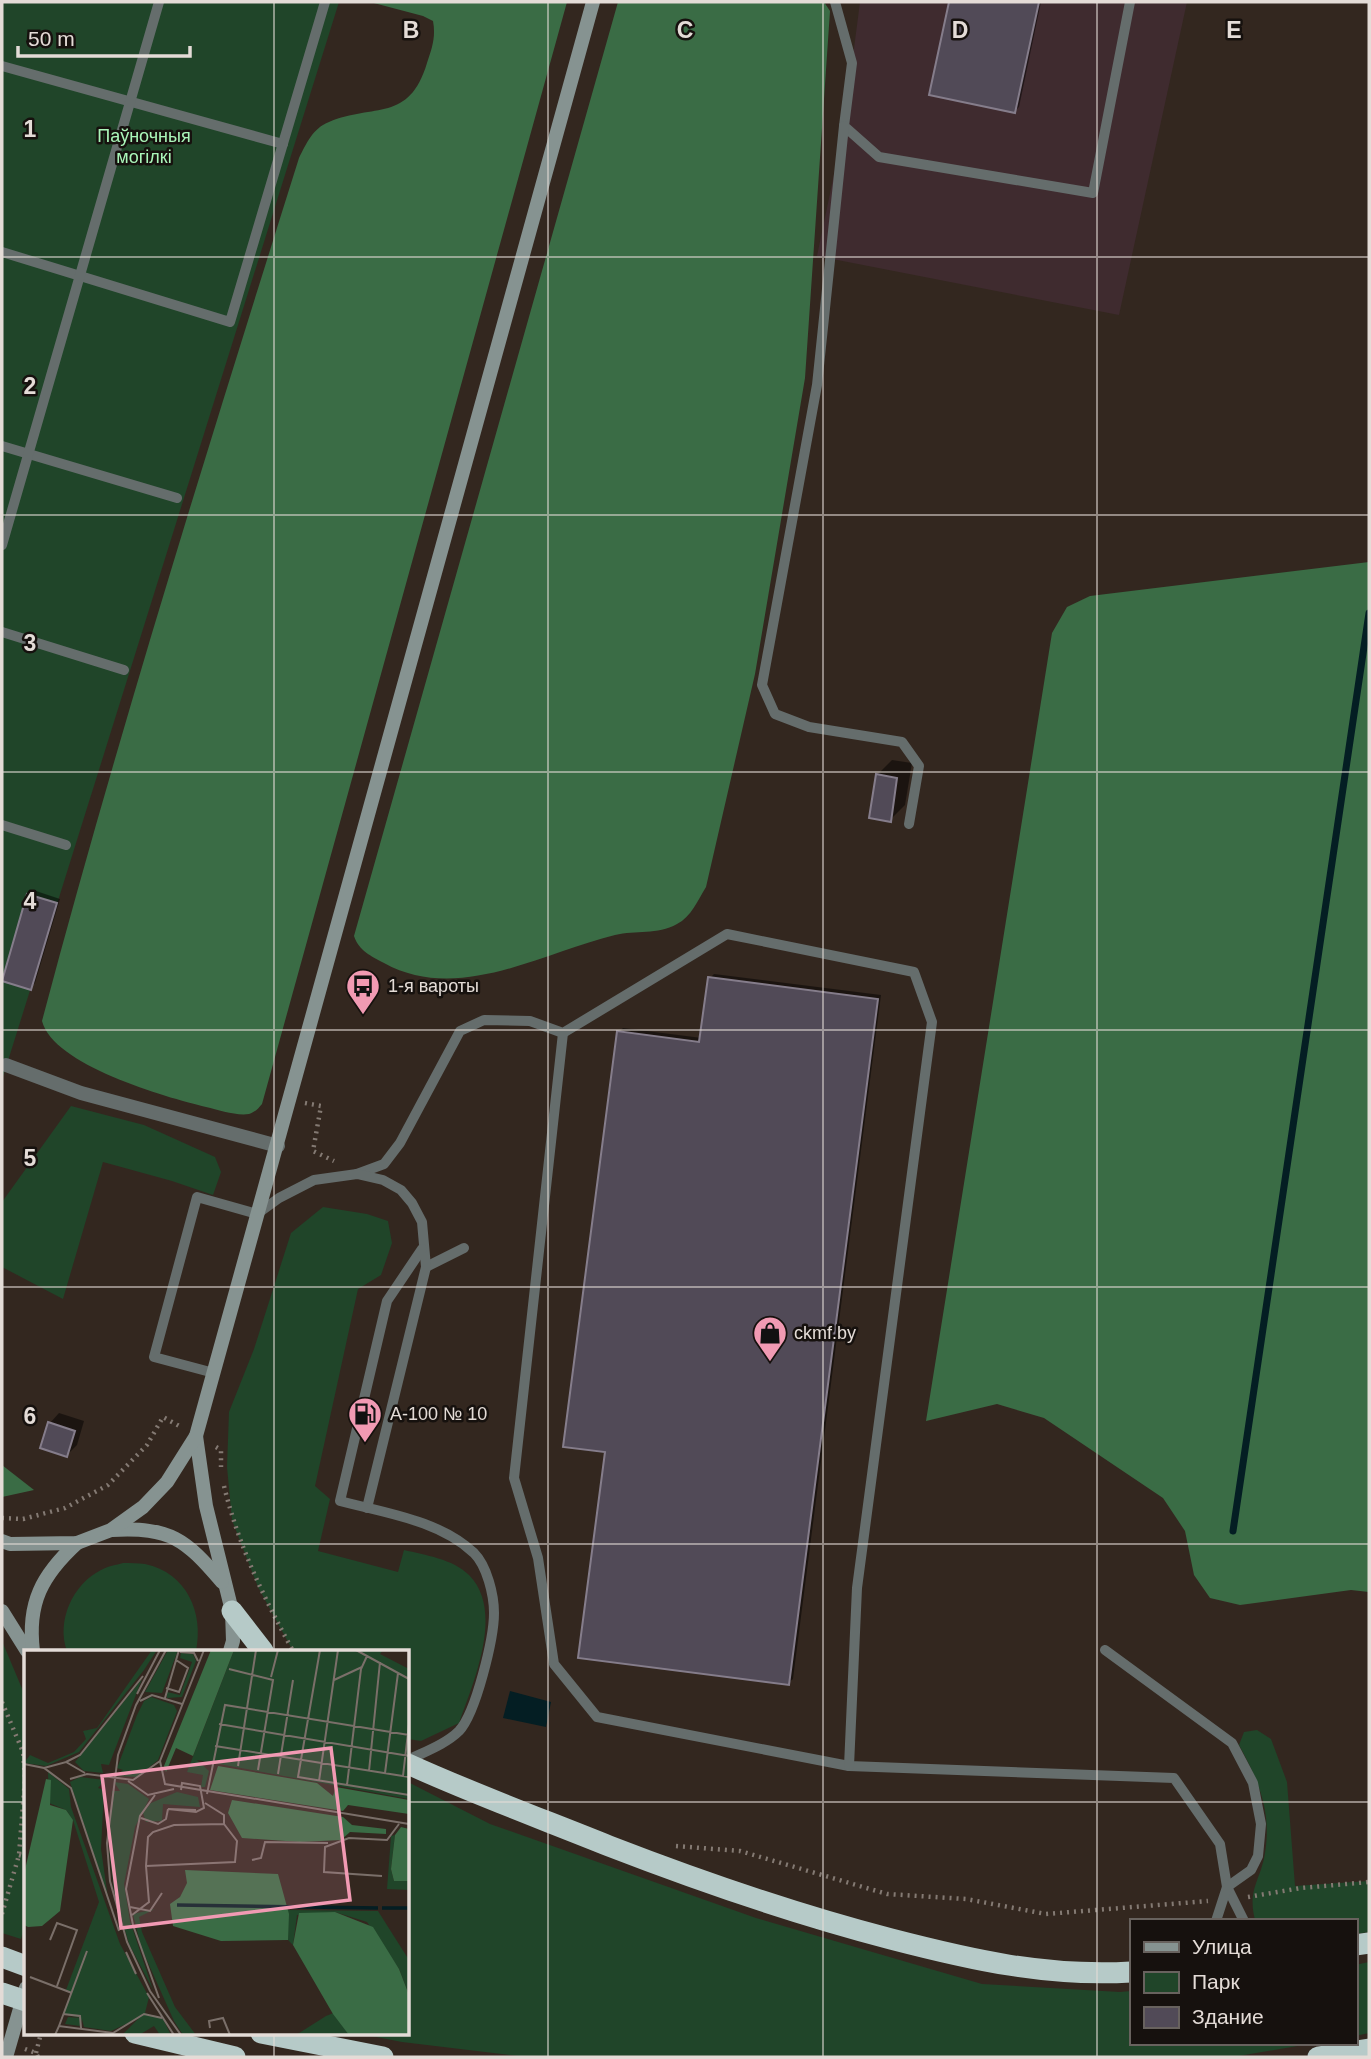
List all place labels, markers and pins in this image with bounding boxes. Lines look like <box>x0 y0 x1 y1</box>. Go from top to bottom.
bus stop icon: 1-я вароты <box>344 967 382 1016</box>
place label: 1-я вароты <box>388 976 479 996</box>
shop icon: ckmf.by <box>751 1314 789 1363</box>
place label: ckmf.by <box>794 1323 856 1343</box>
fuel station icon: А-100 № 10 <box>346 1395 384 1444</box>
place label: А-100 № 10 <box>390 1404 487 1424</box>

